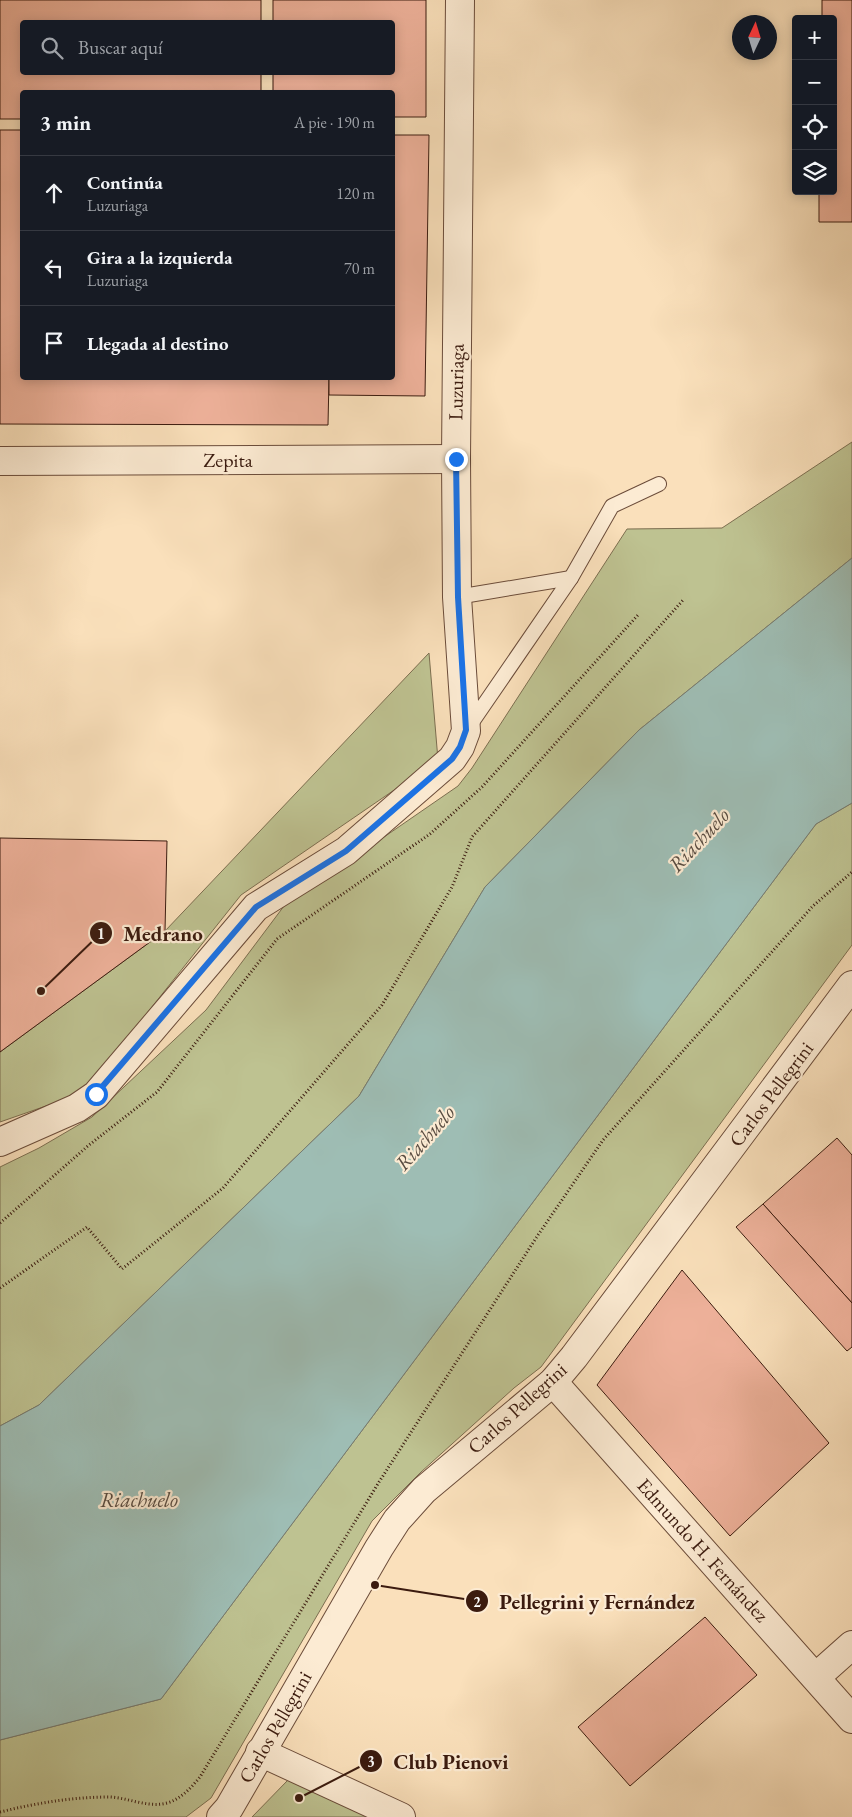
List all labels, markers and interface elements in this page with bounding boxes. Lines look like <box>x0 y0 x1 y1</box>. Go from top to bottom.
north arrow <box>732 15 777 60</box>
map controls <box>792 15 837 195</box>
button: + <box>792 15 837 60</box>
search box <box>20 20 395 75</box>
icon: search <box>38 34 66 62</box>
text: Buscar aquí <box>78 35 163 60</box>
button: − <box>792 60 837 105</box>
button: locate <box>792 105 837 150</box>
text: 3 min <box>40 109 91 136</box>
text: A pie · 190 m <box>294 112 375 133</box>
button: layers <box>792 150 837 195</box>
text: Continúa <box>87 170 163 195</box>
icon: ahead <box>40 179 68 207</box>
text: 120 m <box>336 183 375 204</box>
text: Luzuriaga <box>87 195 148 216</box>
text: Gira a la izquierda <box>87 245 233 270</box>
icon: left <box>40 254 68 282</box>
text: 70 m <box>344 258 375 279</box>
text: Luzuriaga <box>87 270 148 291</box>
icon: arrive <box>40 329 68 357</box>
text: Llegada al destino <box>87 331 229 356</box>
street label: Luzuriaga <box>442 343 470 420</box>
street label: Zepita <box>203 447 253 473</box>
route end <box>445 448 468 471</box>
water label: Riachuelo <box>662 802 735 877</box>
callout: Medrano <box>88 915 213 951</box>
text: Medrano <box>123 920 203 947</box>
text: 1 <box>97 924 105 943</box>
street label: Carlos Pellegrini <box>723 1036 819 1152</box>
route start <box>85 1083 108 1106</box>
water label: Riachuelo <box>389 1099 460 1176</box>
street label: Carlos Pellegrini <box>462 1356 572 1459</box>
street label: Edmundo H. Fernández <box>631 1473 775 1628</box>
water label: Riachuelo <box>100 1486 178 1513</box>
callout: Pellegrini y Fernández <box>465 1583 705 1619</box>
text: Pellegrini y Fernández <box>499 1588 695 1615</box>
text: 2 <box>473 1592 481 1611</box>
street label: Carlos Pellegrini <box>232 1666 318 1788</box>
callout: Club Pienovi <box>358 1743 518 1779</box>
text: Club Pienovi <box>394 1748 508 1775</box>
text: 3 <box>367 1752 375 1771</box>

